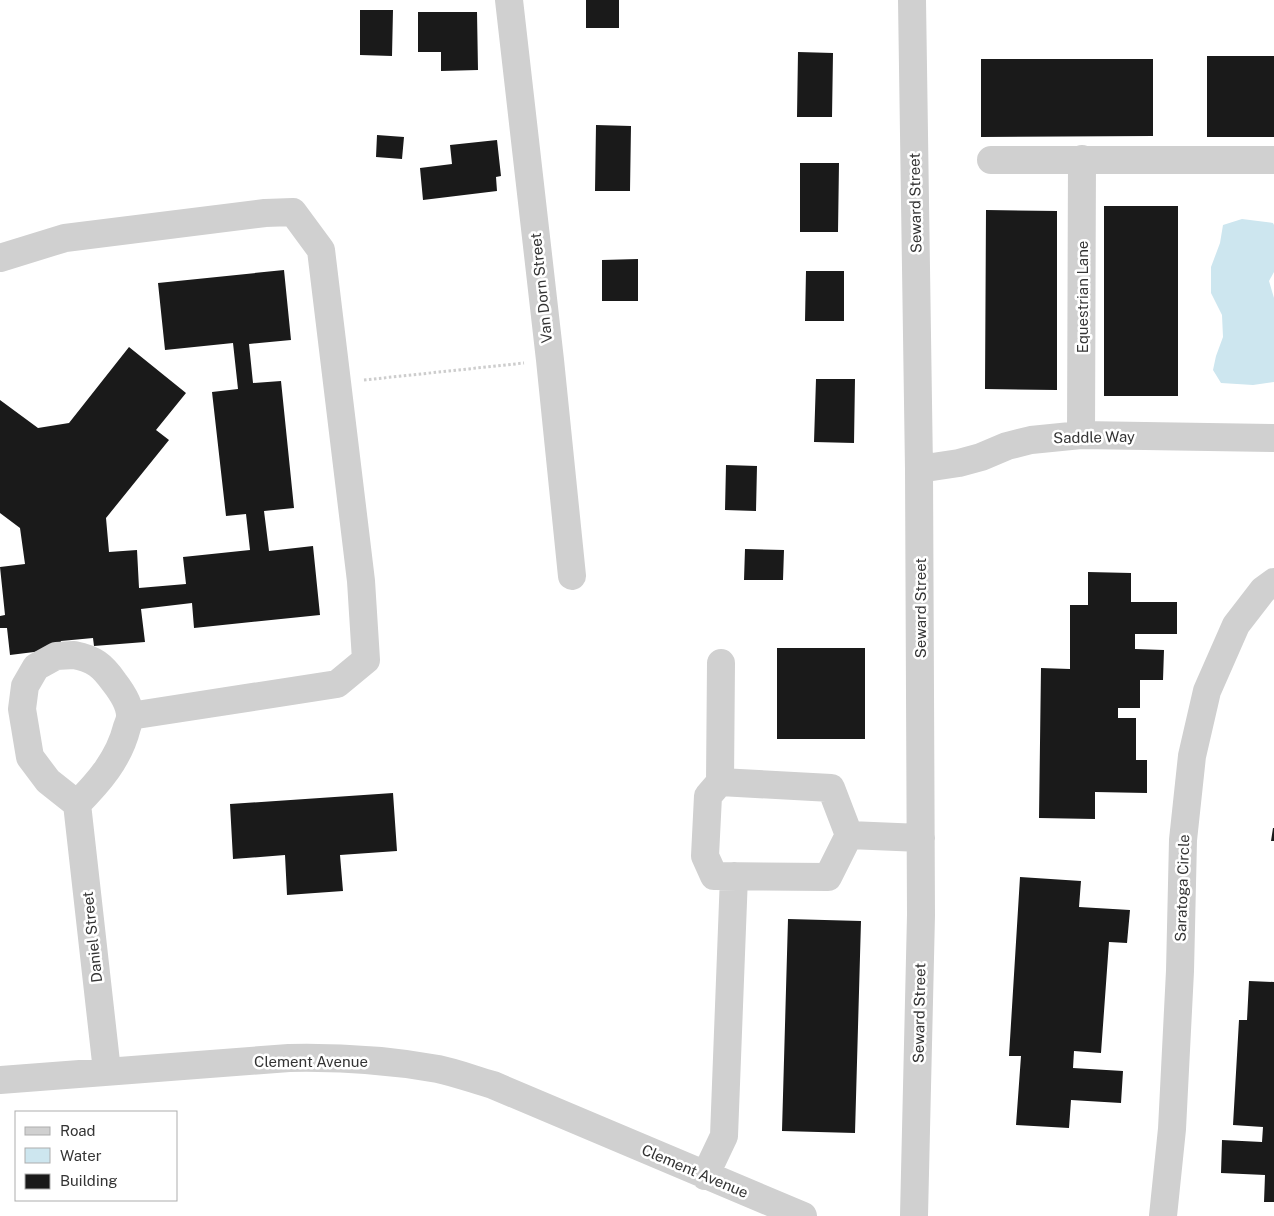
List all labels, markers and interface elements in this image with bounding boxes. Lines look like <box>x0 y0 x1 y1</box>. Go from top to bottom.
street label: Seward Street <box>906 152 924 253</box>
street label: Van Dorn Street <box>527 232 555 344</box>
street label: Equestrian Lane <box>1074 241 1091 353</box>
street label: Saddle Way <box>1053 428 1135 446</box>
street label: Seward Street <box>912 558 929 658</box>
street label: Saratoga Circle <box>1172 834 1192 942</box>
street label: Daniel Street <box>79 890 105 983</box>
street label: Seward Street <box>910 962 928 1063</box>
street label: Clement Avenue <box>254 1053 368 1070</box>
legend <box>15 1111 178 1201</box>
text: Road <box>60 1122 96 1139</box>
street label: Clement Avenue <box>639 1141 751 1201</box>
text: Water <box>60 1147 102 1164</box>
text: Building <box>60 1172 118 1189</box>

